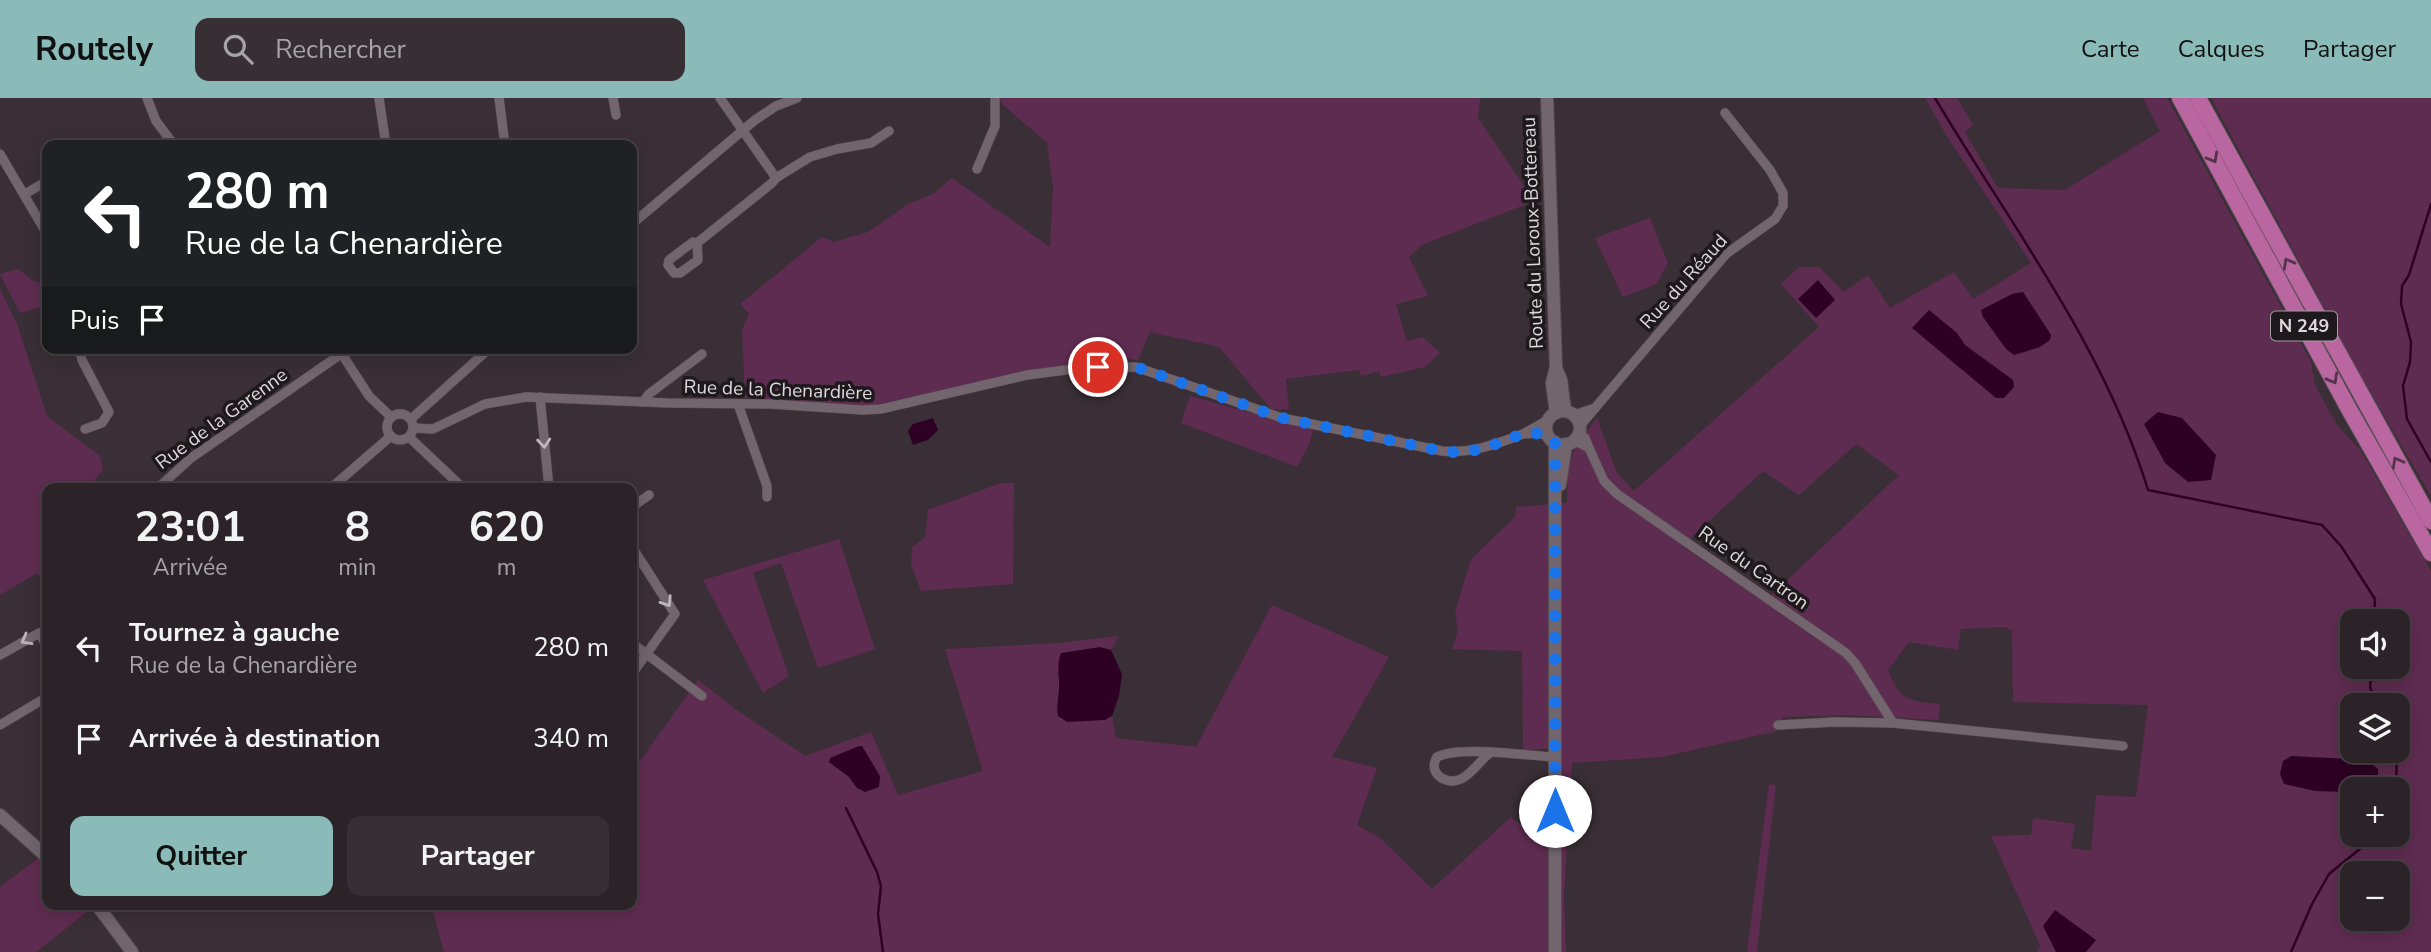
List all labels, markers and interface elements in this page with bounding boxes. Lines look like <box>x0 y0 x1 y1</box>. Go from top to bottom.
search box <box>195 18 685 81</box>
text: Routely <box>35 27 153 72</box>
icon: search <box>219 30 257 68</box>
text: Rechercher <box>275 32 406 67</box>
text: Carte <box>2081 33 2140 65</box>
text: Calques <box>2178 33 2265 65</box>
text: Partager <box>2303 33 2396 65</box>
street label: Route du Loroux-Bottereau <box>1516 117 1550 349</box>
one-way arrow <box>2204 151 2218 163</box>
text: 280 m <box>185 158 329 225</box>
icon: left <box>70 168 161 259</box>
text: Rue de la Chenardière <box>185 222 503 265</box>
street label: Rue du Réaud <box>1634 229 1733 335</box>
one-way arrow <box>2283 257 2296 270</box>
icon: arrive <box>133 301 171 339</box>
text: Puis <box>70 303 119 338</box>
road number: N 249 <box>2271 311 2337 340</box>
pin <box>1068 337 1128 397</box>
icon: arrive <box>1079 348 1117 386</box>
street label: Rue de la Garenne <box>150 362 293 476</box>
one-way arrow <box>2325 372 2338 384</box>
street label: Rue de la Chenardière <box>683 374 873 406</box>
one-way arrow <box>536 438 551 449</box>
one-way arrow <box>2392 457 2405 469</box>
text: 23:01 <box>135 499 246 556</box>
text: 8 <box>345 499 370 556</box>
text: 620 <box>469 499 544 556</box>
street label: Rue du Cartron <box>1693 520 1814 616</box>
text: Arrivée <box>153 552 227 583</box>
text: min <box>338 552 376 583</box>
text: m <box>497 552 517 583</box>
one-way arrow <box>659 594 672 607</box>
map controls <box>2340 609 2410 931</box>
button: sound <box>2340 609 2410 679</box>
text: Tournez à gauche <box>129 615 340 650</box>
icon: left <box>70 629 108 667</box>
text: 280 m <box>533 630 609 665</box>
one-way arrow <box>21 632 33 645</box>
text: Rue de la Chenardière <box>129 650 357 681</box>
button: layers <box>2340 693 2410 763</box>
icon: arrive <box>70 720 108 758</box>
text: Arrivée à destination <box>129 721 380 756</box>
text: 340 m <box>533 721 609 756</box>
position arrow <box>1518 774 1592 848</box>
button: + <box>2340 777 2410 847</box>
button: Quitter <box>70 816 333 896</box>
button: Partager <box>347 816 609 896</box>
button: − <box>2340 861 2410 931</box>

